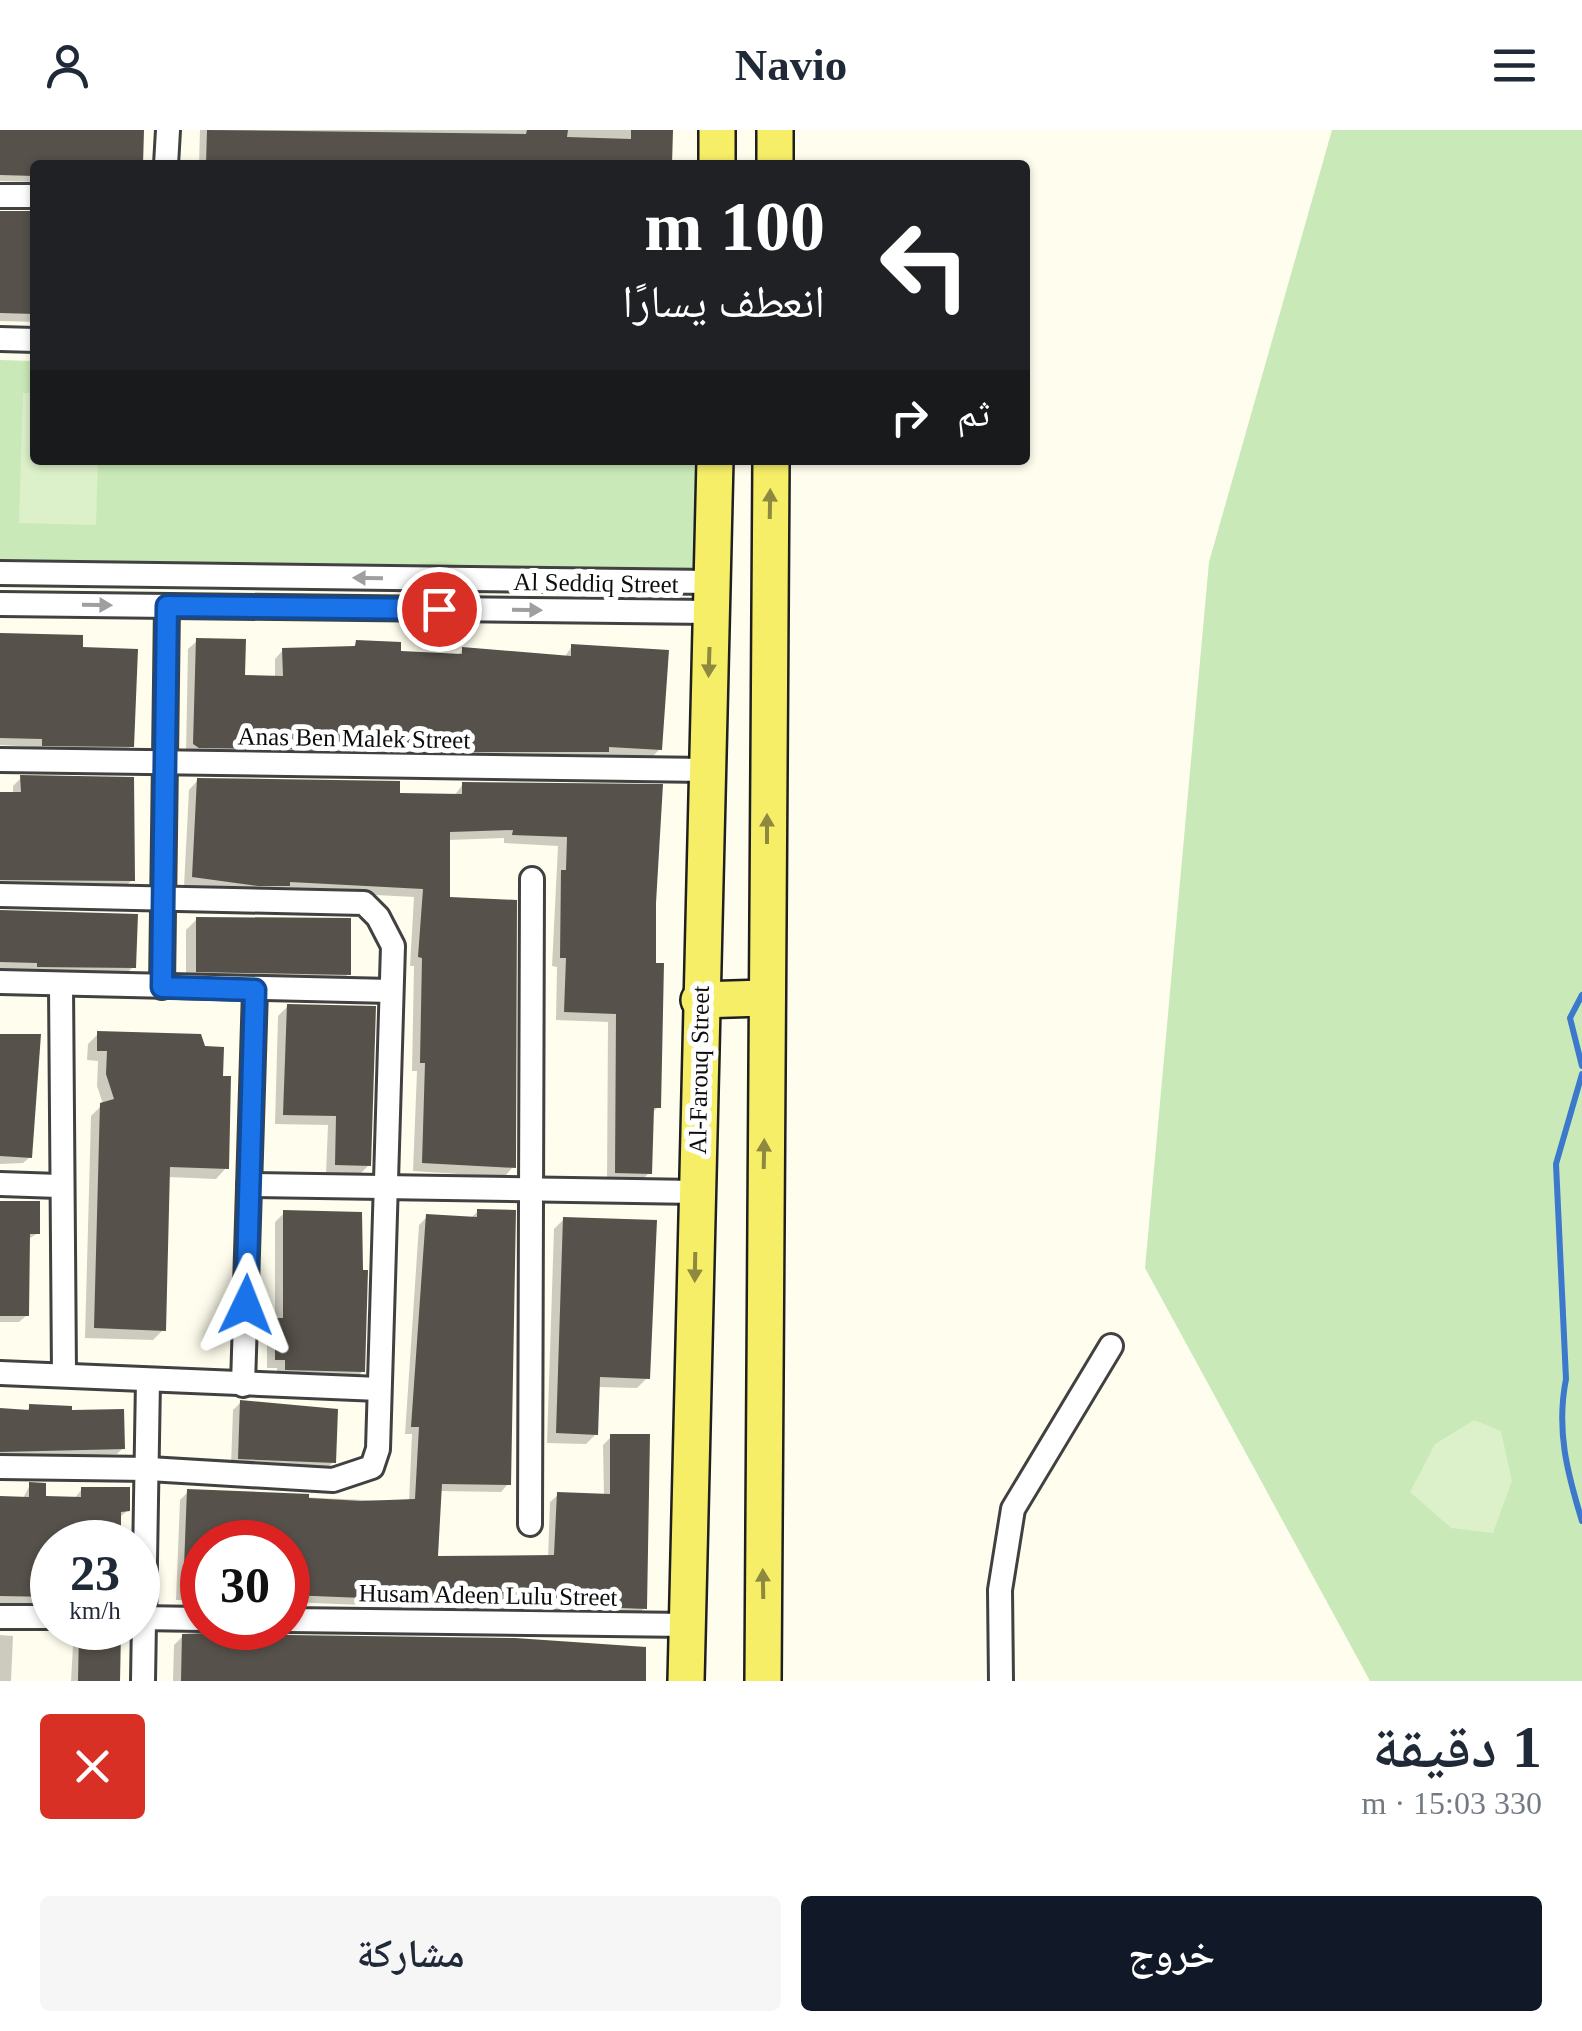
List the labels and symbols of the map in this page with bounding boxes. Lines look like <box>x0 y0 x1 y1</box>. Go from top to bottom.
one-way arrow <box>762 487 778 519</box>
pin <box>397 567 482 652</box>
street label: Al Seddiq Street <box>513 568 679 598</box>
one-way arrow <box>352 569 384 585</box>
one-way arrow <box>82 597 114 613</box>
one-way arrow <box>512 602 544 618</box>
one-way arrow <box>701 647 717 679</box>
street label: Anas Ben Malek Street <box>237 722 471 754</box>
one-way arrow <box>759 812 775 844</box>
street label: Al-Farouq Street <box>684 985 714 1155</box>
one-way arrow <box>757 1137 773 1169</box>
one-way arrow <box>687 1252 703 1284</box>
position arrow <box>194 1253 298 1357</box>
speed limit sign: 30 <box>180 1520 310 1650</box>
one-way arrow <box>755 1567 771 1599</box>
street label: Husam Adeen Lulu Street <box>358 1579 618 1611</box>

